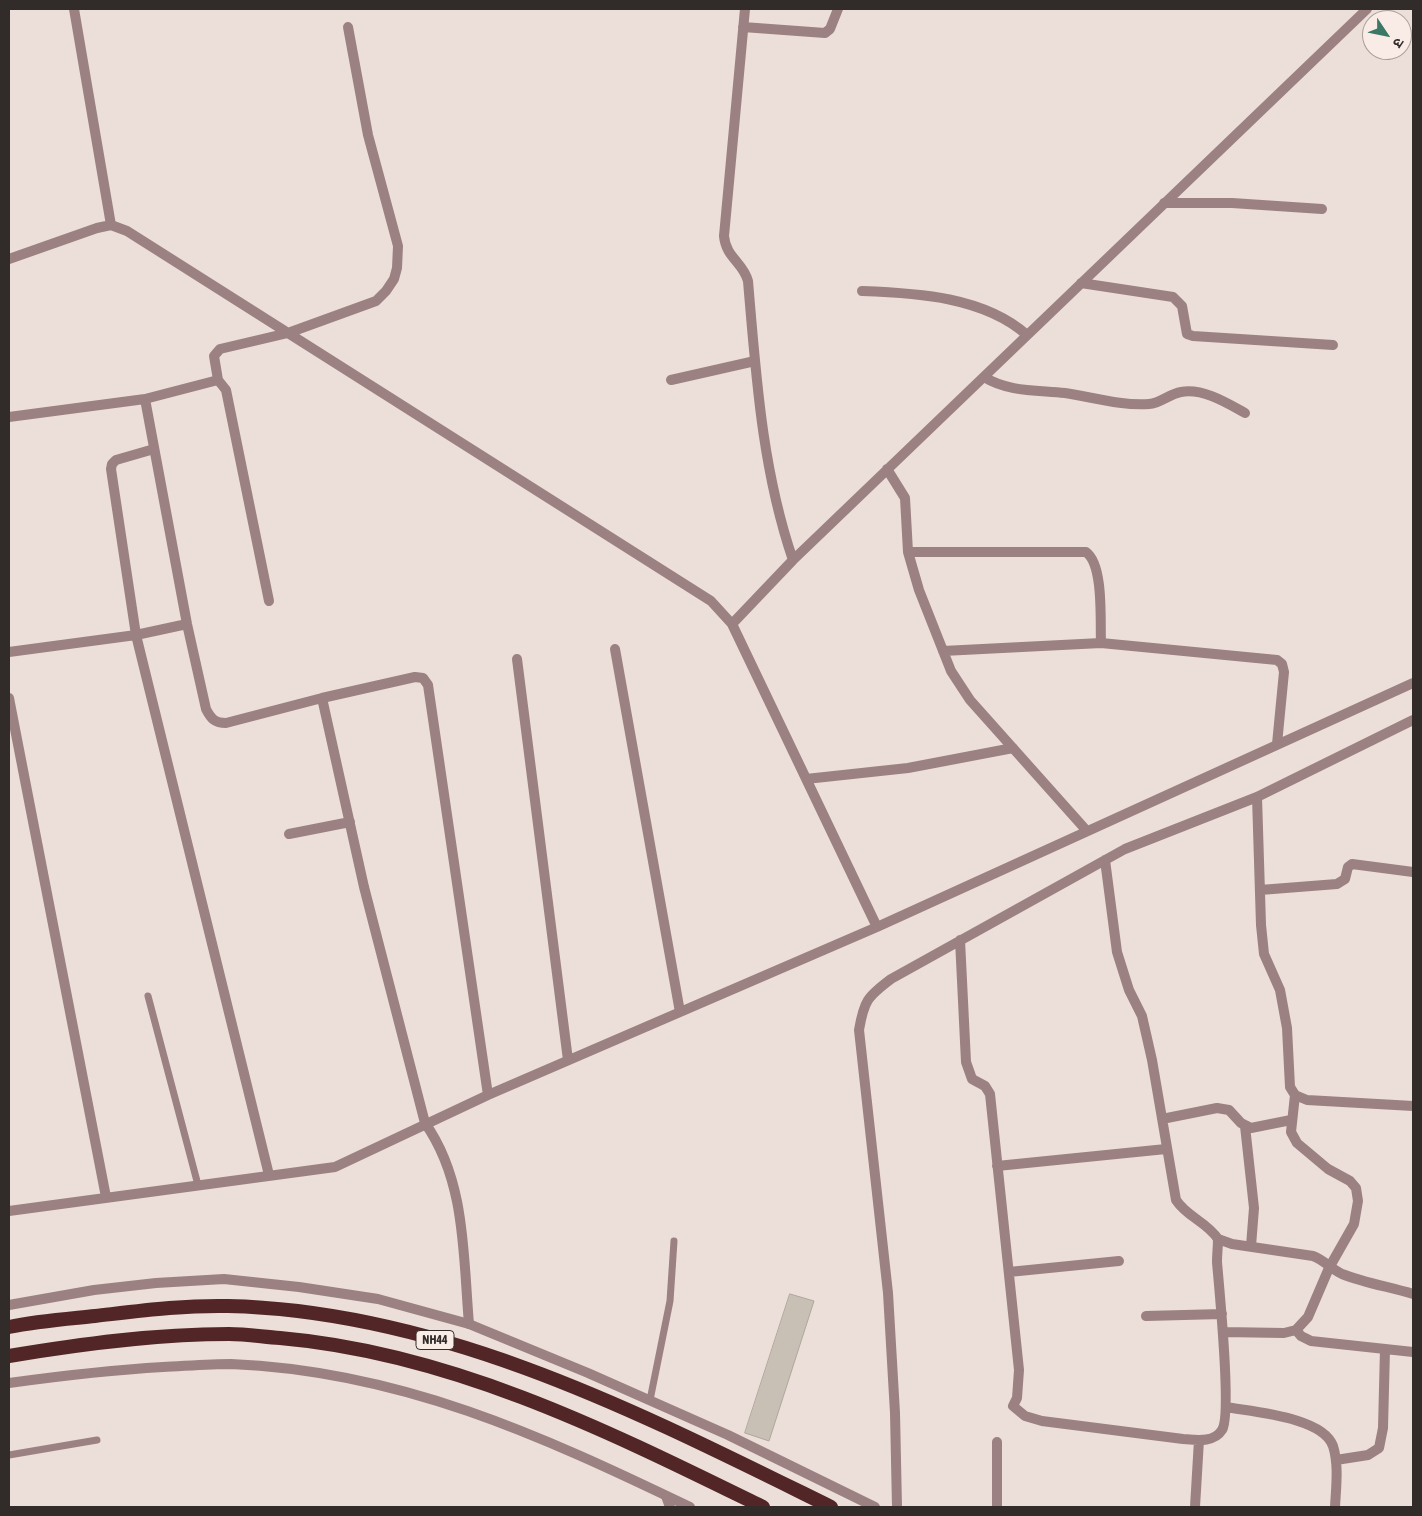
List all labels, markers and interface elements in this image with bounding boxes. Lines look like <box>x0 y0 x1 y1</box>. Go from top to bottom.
north arrow <box>1362 10 1412 60</box>
text: उ <box>1390 35 1408 51</box>
road number: NH44 <box>416 1330 454 1350</box>

